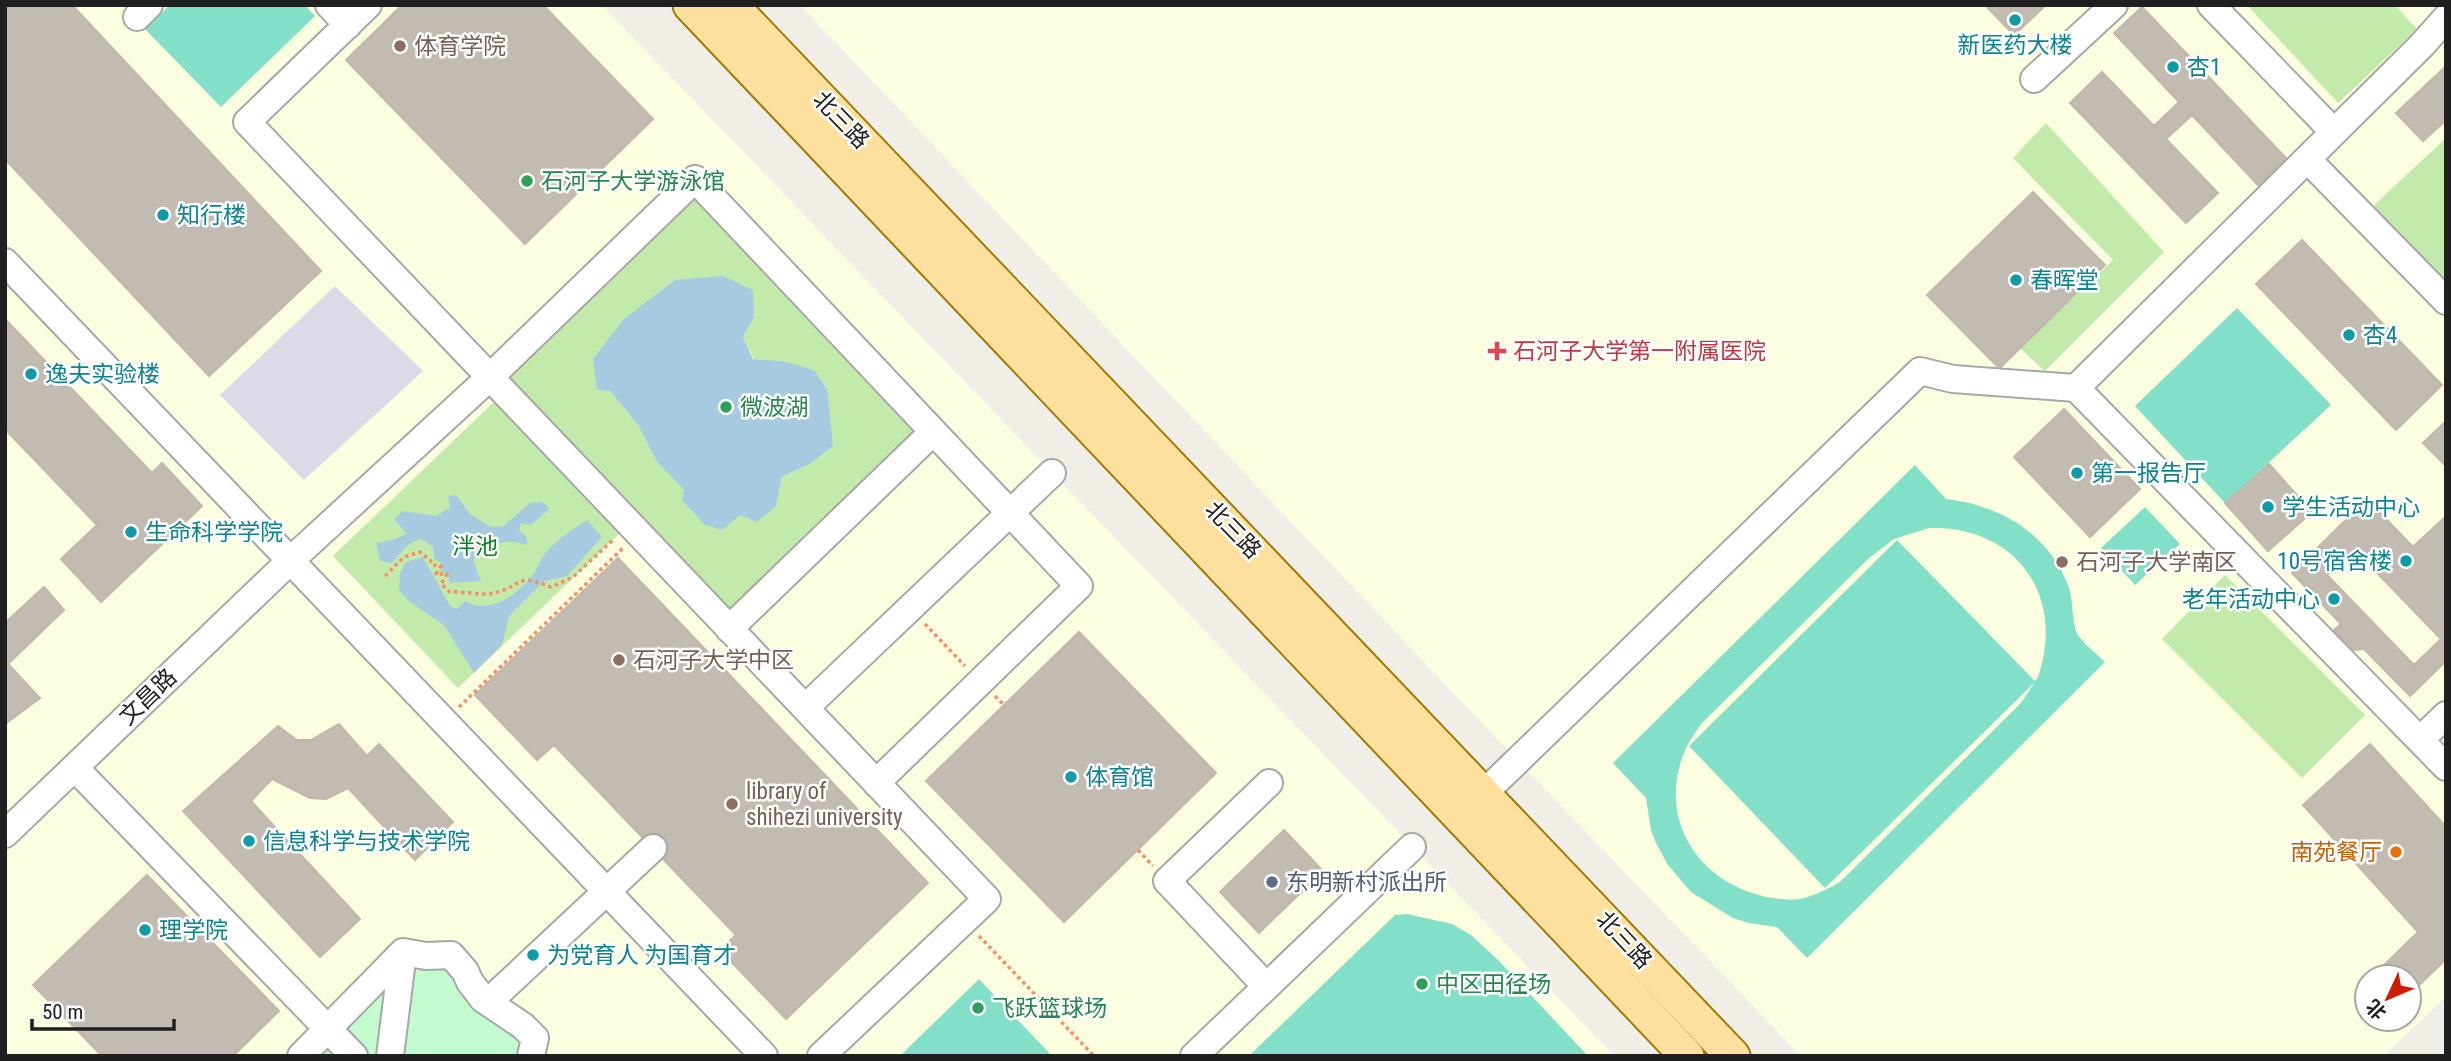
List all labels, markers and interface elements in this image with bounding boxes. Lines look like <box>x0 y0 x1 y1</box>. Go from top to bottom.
marker: 新医药大楼 <box>2007 12 2023 28</box>
place label: 新医药大楼 <box>1958 32 2073 59</box>
place label: 体育学院 <box>414 33 506 60</box>
marker: 体育学院 <box>392 38 408 54</box>
place label: 杏1 <box>2187 54 2221 81</box>
marker: 杏1 <box>2165 59 2181 75</box>
street label: 北三路 <box>807 86 875 154</box>
place label: 石河子大学游泳馆 <box>541 168 725 195</box>
marker: 石河子大学游泳馆 <box>519 173 535 189</box>
place label: 知行楼 <box>177 202 246 229</box>
marker: 知行楼 <box>155 207 171 223</box>
place label: 春晖堂 <box>2030 267 2099 294</box>
marker: 春晖堂 <box>2008 272 2024 288</box>
place label: 杏4 <box>2363 322 2397 349</box>
marker: 杏4 <box>2341 327 2357 343</box>
place label: 石河子大学第一附属医院 <box>1513 338 1766 365</box>
marker: 石河子大学第一附属医院 <box>1487 341 1507 361</box>
place label: 逸夫实验楼 <box>45 361 160 388</box>
marker: 逸夫实验楼 <box>23 366 39 382</box>
place label: 微波湖 <box>740 394 809 421</box>
marker: 微波湖 <box>718 399 734 415</box>
place label: 第一报告厅 <box>2091 460 2206 487</box>
marker: 第一报告厅 <box>2069 465 2085 481</box>
place label: 学生活动中心 <box>2282 494 2420 521</box>
street label: 北三路 <box>1199 496 1267 564</box>
marker: 学生活动中心 <box>2260 499 2276 515</box>
place label: 生命科学学院 <box>145 519 283 546</box>
marker: 生命科学学院 <box>123 524 139 540</box>
park label: 泮池 <box>452 533 498 560</box>
place label: 10号宿舍楼 <box>2277 548 2392 575</box>
place label: 石河子大学南区 <box>2076 549 2237 576</box>
marker: 10号宿舍楼 <box>2398 553 2414 569</box>
marker: 石河子大学南区 <box>2054 554 2070 570</box>
place label: 老年活动中心 <box>2182 586 2320 613</box>
marker: 老年活动中心 <box>2326 591 2342 607</box>
place label: 石河子大学中区 <box>633 647 794 674</box>
marker: 石河子大学中区 <box>611 652 627 668</box>
street label: 文昌路 <box>114 663 182 731</box>
place label: 体育馆 <box>1085 764 1154 791</box>
marker: 体育馆 <box>1063 769 1079 785</box>
place label: library of shihezi university <box>746 778 903 831</box>
marker: library of shihezi university <box>724 796 740 812</box>
place label: 信息科学与技术学院 <box>263 828 470 855</box>
marker: 信息科学与技术学院 <box>241 833 257 849</box>
place label: 南苑餐厅 <box>2290 839 2382 866</box>
marker: 南苑餐厅 <box>2388 844 2404 860</box>
place label: 东明新村派出所 <box>1286 869 1447 896</box>
marker: 东明新村派出所 <box>1264 874 1280 890</box>
street label: 北三路 <box>1591 906 1657 974</box>
place label: 理学院 <box>159 917 228 944</box>
marker: 理学院 <box>137 922 153 938</box>
place label: 为党育人 为国育才 <box>547 942 736 969</box>
marker: 为党育人 为国育才 <box>525 947 541 963</box>
north arrow <box>2353 963 2423 1033</box>
place label: 中区田径场 <box>1436 971 1551 998</box>
marker: 中区田径场 <box>1414 976 1430 992</box>
scale bar <box>32 988 173 1032</box>
place label: 飞跃篮球场 <box>992 995 1107 1022</box>
text: 北 <box>2361 995 2391 1024</box>
text: 50 m <box>42 1000 83 1024</box>
marker: 飞跃篮球场 <box>970 1000 986 1016</box>

